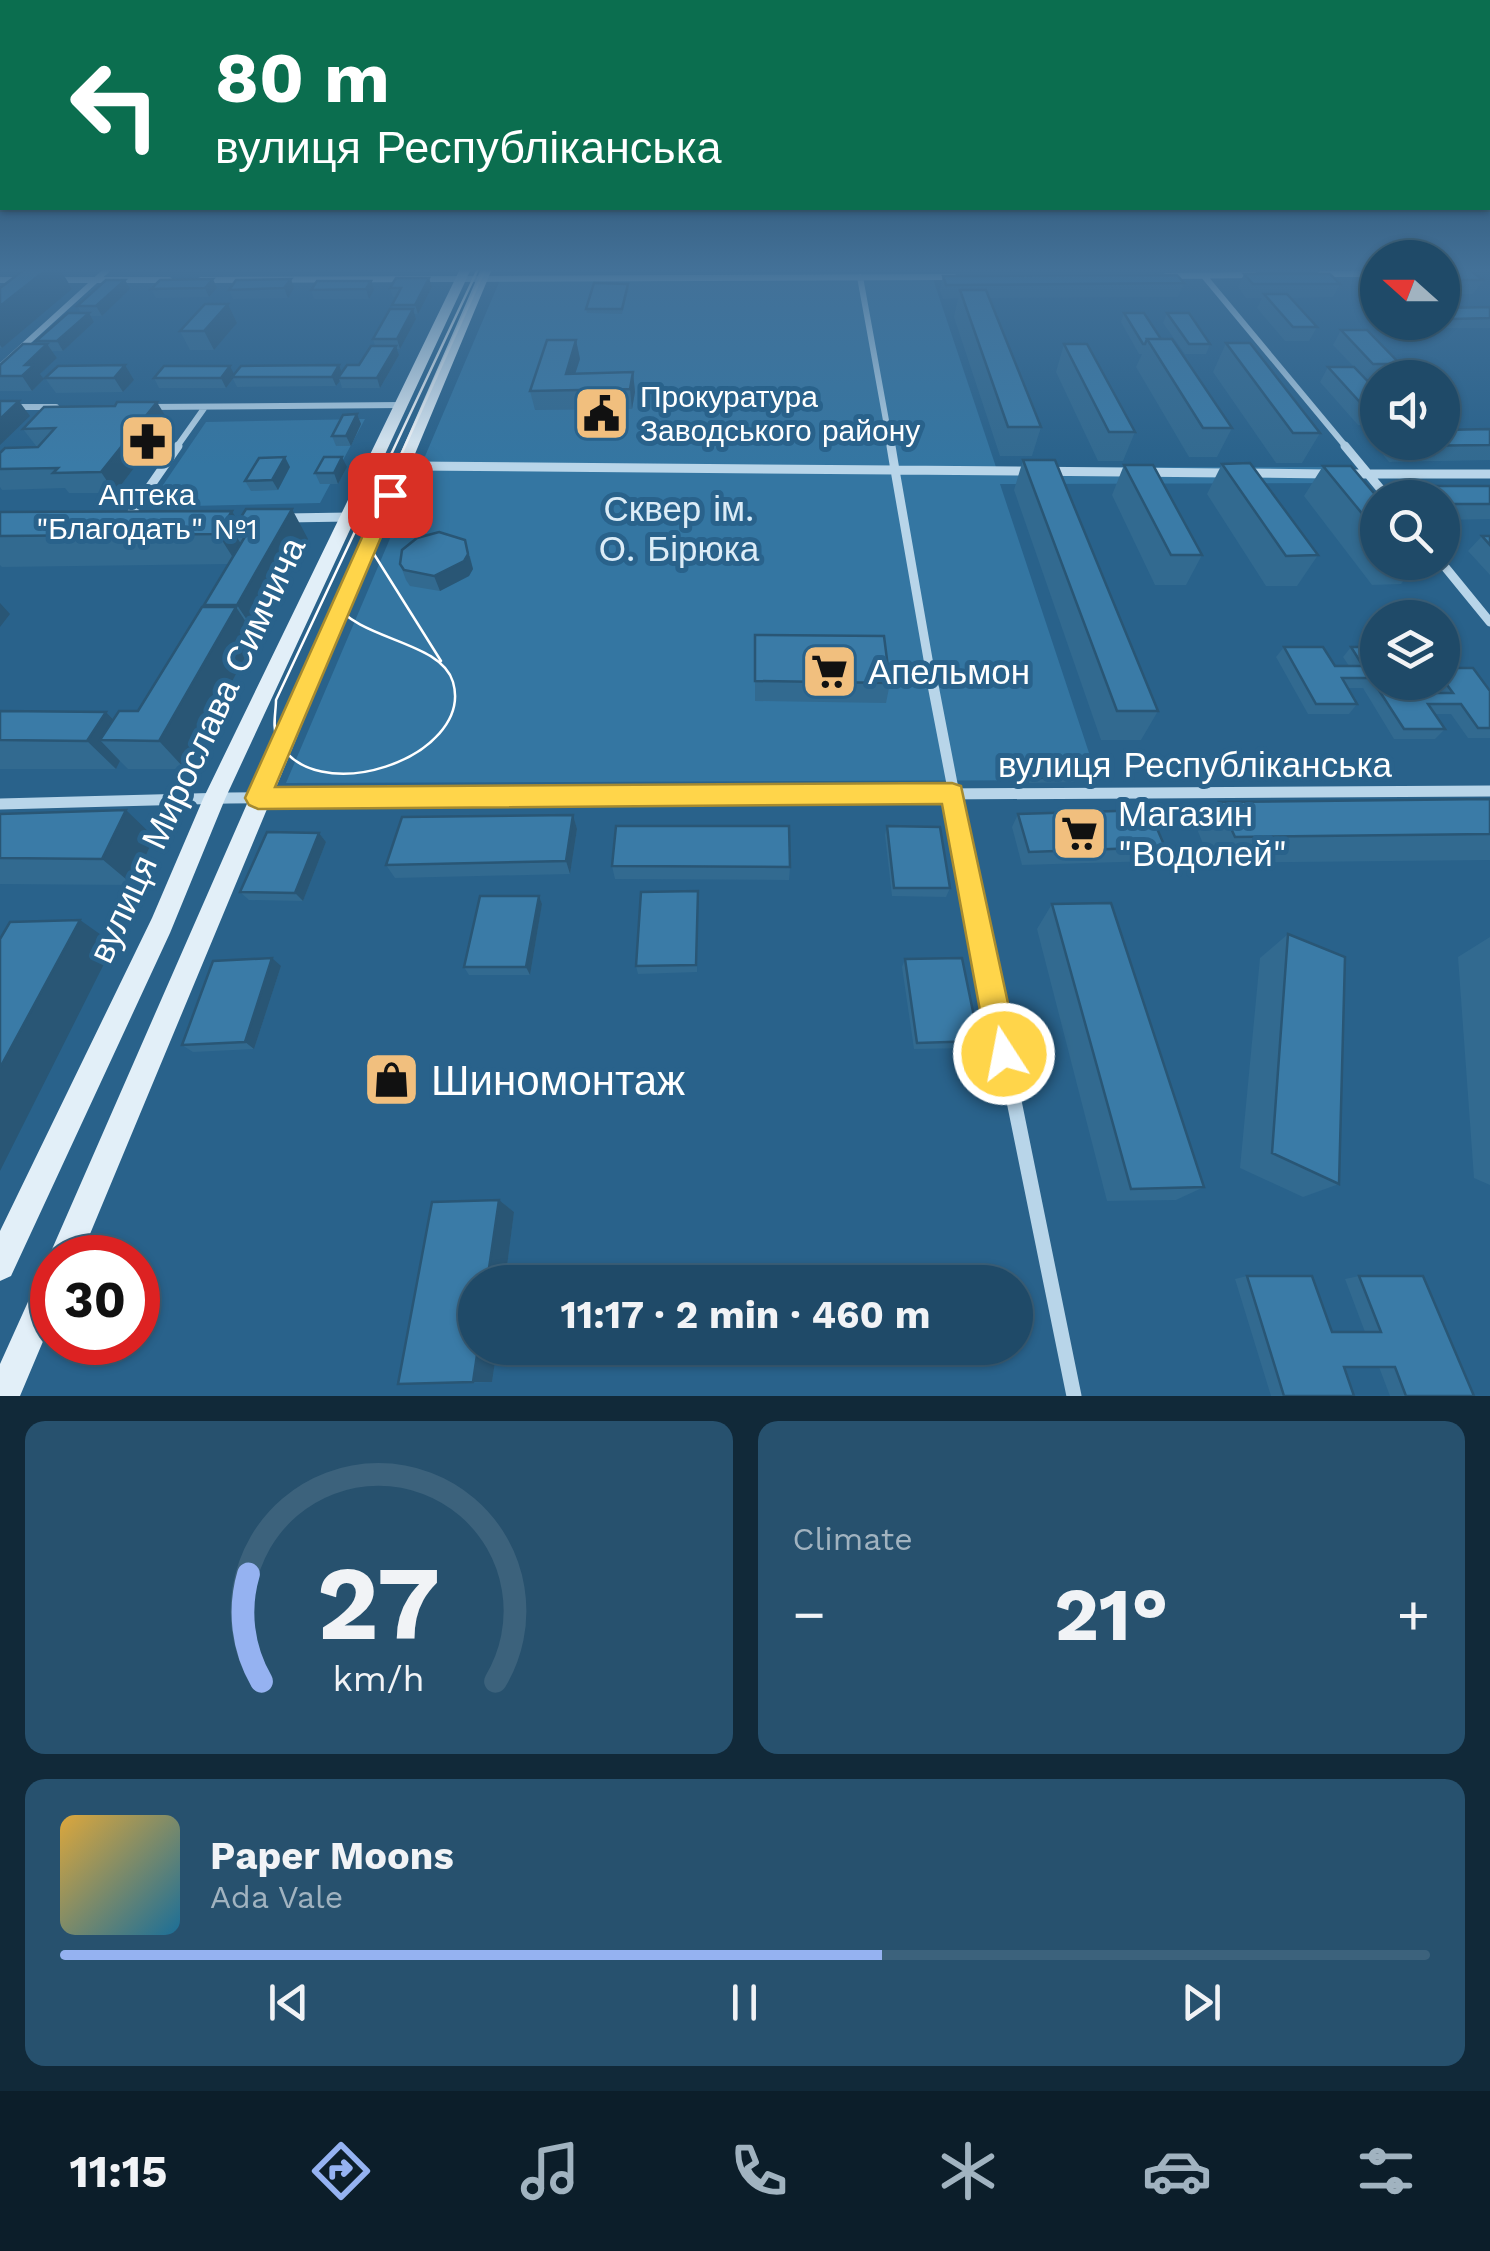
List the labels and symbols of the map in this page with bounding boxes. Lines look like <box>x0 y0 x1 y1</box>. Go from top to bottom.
north arrow <box>1360 240 1460 340</box>
place label: Прокуратура Заводського району <box>640 379 920 448</box>
public building icon: Прокуратура Заводського району <box>571 383 631 443</box>
pharmacy icon: Аптека "Благодать" №1 <box>117 411 177 471</box>
pin <box>348 453 433 538</box>
place label: Аптека "Благодать" №1 <box>36 477 258 546</box>
park label: Сквер ім. О. Бірюка <box>599 488 760 570</box>
street label: вулиця Мирослава Симчича <box>80 530 314 969</box>
supermarket icon: Апельмон <box>799 642 859 702</box>
place label: Апельмон <box>868 651 1030 693</box>
street label: вулиця Республіканська <box>998 744 1392 786</box>
place label: Магазин "Водолей" <box>1118 793 1287 875</box>
supermarket icon: Магазин "Водолей" <box>1049 804 1109 864</box>
position arrow <box>952 1002 1056 1106</box>
shop icon: Шиномонтаж <box>362 1050 422 1110</box>
place label: Шиномонтаж <box>431 1056 685 1105</box>
speed limit sign: 30 <box>30 1235 160 1365</box>

